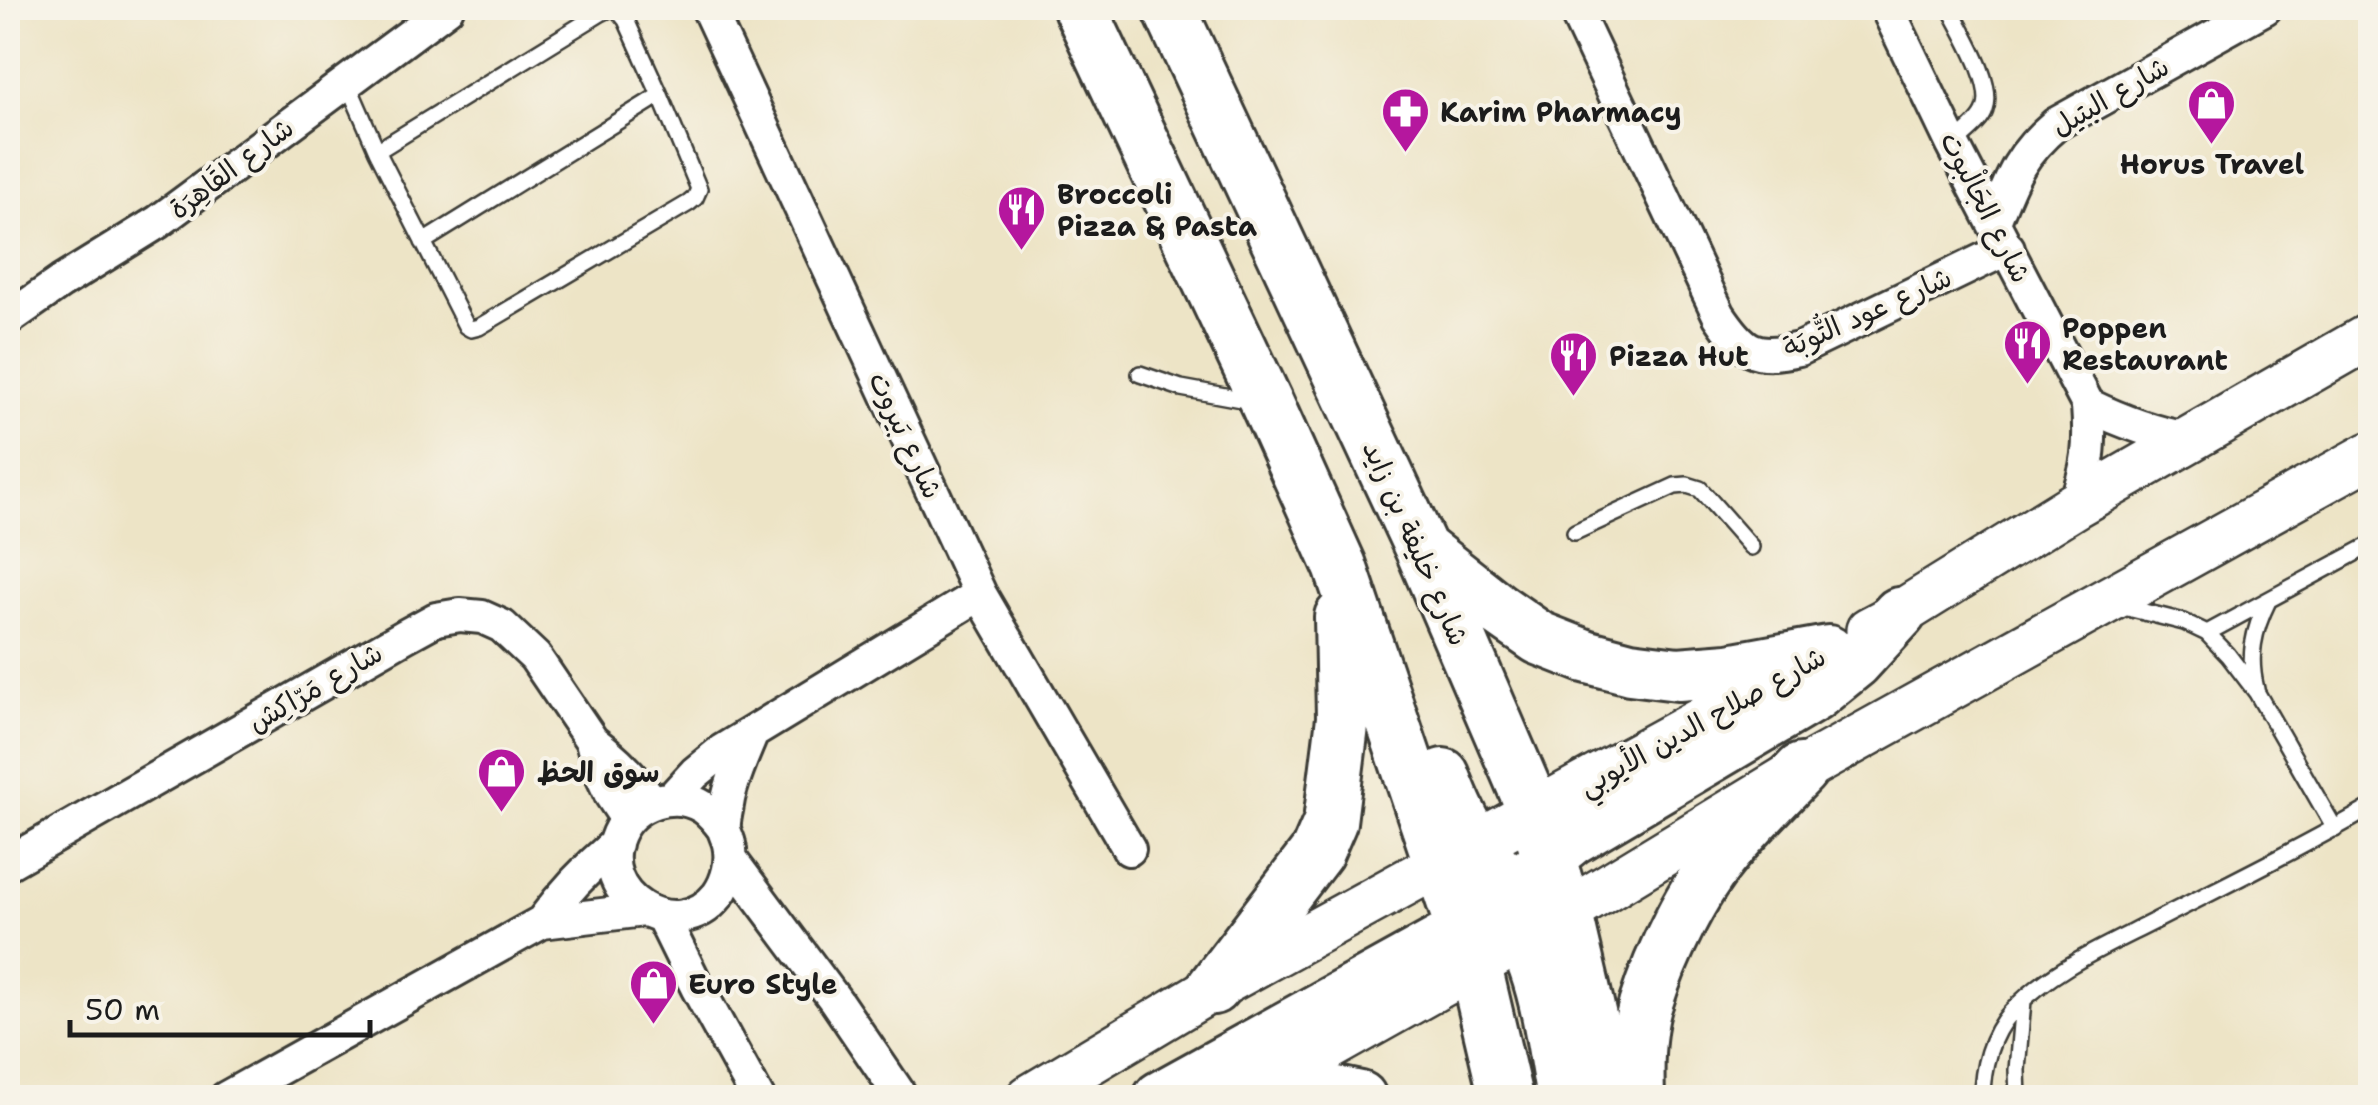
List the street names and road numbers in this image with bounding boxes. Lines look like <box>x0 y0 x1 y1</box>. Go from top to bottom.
street label: شارع البتيل <box>2044 47 2176 146</box>
street label: شارع القَاهِرَة <box>161 109 302 228</box>
street label: شارع الجَالْبوت <box>1931 125 2040 289</box>
street label: شارع عود التُّوبَة <box>1776 257 1958 367</box>
street label: شارع بَيروت <box>859 365 952 505</box>
street label: شارع خليفة بن زايد <box>1353 435 1478 652</box>
street label: شارع مَرّاكِش <box>241 633 390 742</box>
street label: شارع صلاح الدين الأيوبي <box>1572 637 1835 810</box>

